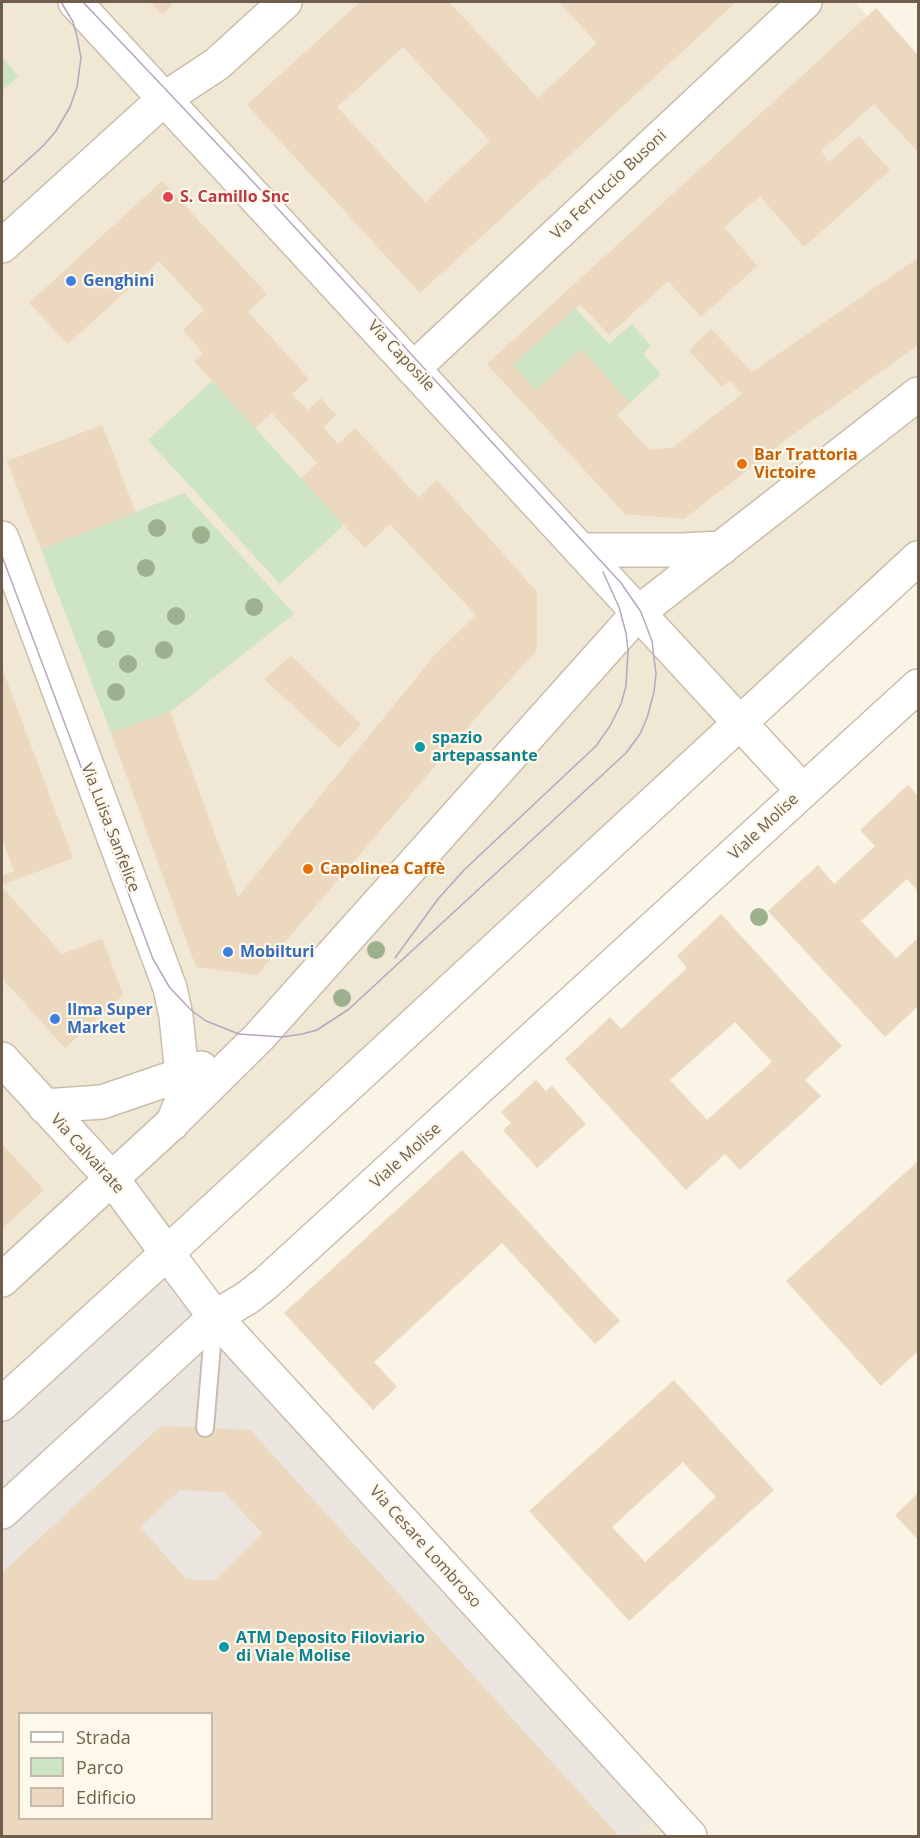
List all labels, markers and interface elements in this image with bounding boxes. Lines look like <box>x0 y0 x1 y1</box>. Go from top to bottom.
street label: Via Ferruccio Busoni <box>547 126 671 244</box>
place label: S. Camillo Snc <box>180 187 289 207</box>
marker: S. Camillo Snc <box>161 190 175 204</box>
place label: Genghini <box>83 271 154 291</box>
marker: Genghini <box>64 274 78 288</box>
street label: Via Caposile <box>363 317 439 395</box>
place label: Bar Trattoria Victoire <box>754 445 858 483</box>
marker: Bar Trattoria Victoire <box>735 457 749 471</box>
place label: spazio artepassante <box>432 728 538 766</box>
marker: spazio artepassante <box>413 740 427 754</box>
street label: Via Luisa Sanfelice <box>77 761 143 895</box>
street label: Viale Molise <box>725 790 803 864</box>
place label: Capolinea Caffè <box>320 859 445 879</box>
marker: Capolinea Caffè <box>301 862 315 876</box>
place label: Mobilturi <box>240 942 314 962</box>
marker: Mobilturi <box>221 945 235 959</box>
place label: Ilma Super Market <box>67 1000 153 1038</box>
marker: Ilma Super Market <box>48 1012 62 1026</box>
street label: Via Calvairate <box>46 1110 128 1198</box>
street label: Viale Molise <box>367 1119 445 1193</box>
street label: Via Cesare Lombroso <box>365 1482 485 1612</box>
place label: ATM Deposito Filoviario di Viale Molise <box>236 1628 425 1666</box>
marker: ATM Deposito Filoviario di Viale Molise <box>217 1640 231 1654</box>
legend <box>18 1712 213 1820</box>
text: Strada <box>76 1725 131 1749</box>
text: Parco <box>76 1755 124 1779</box>
text: Edificio <box>76 1785 136 1809</box>

